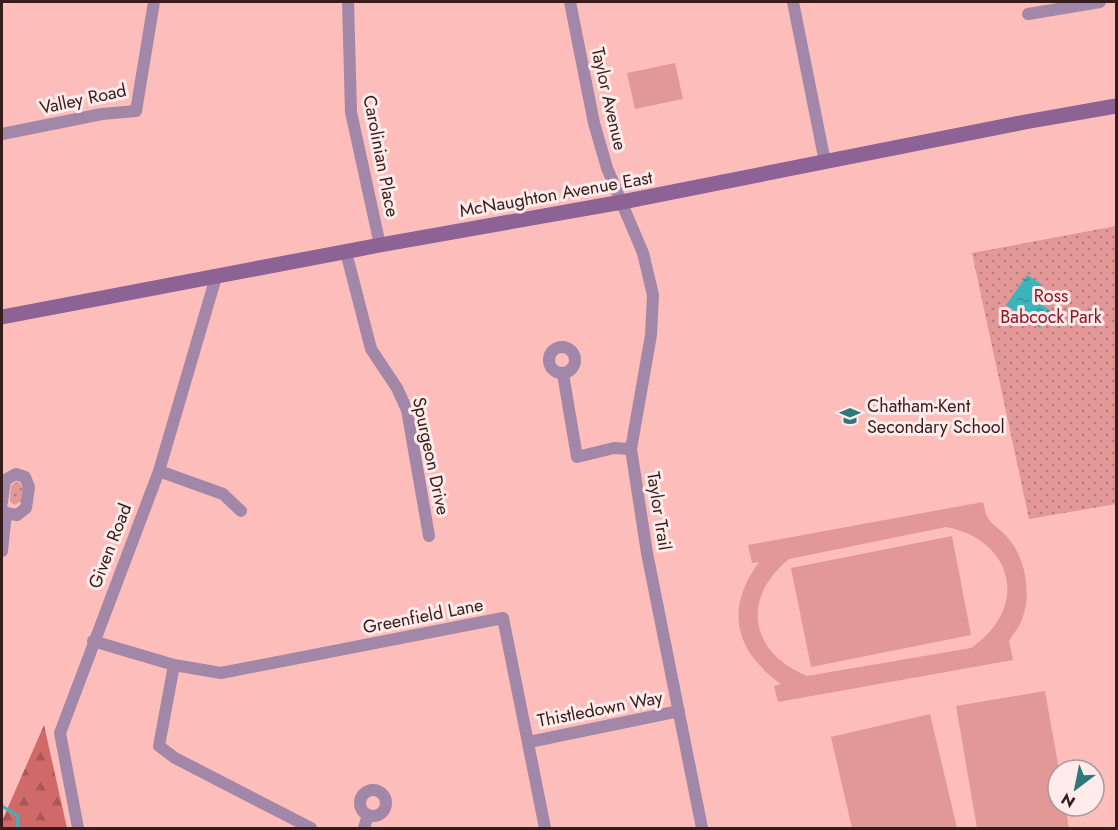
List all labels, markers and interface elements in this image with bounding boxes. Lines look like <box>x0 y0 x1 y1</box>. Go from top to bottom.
street label: Taylor Avenue <box>585 45 633 153</box>
street label: Valley Road <box>37 77 129 121</box>
street label: Carolinian Place <box>356 93 406 219</box>
street label: McNaughton Avenue East <box>457 164 655 224</box>
park label: Ross Babcock Park <box>1000 283 1102 330</box>
place label: Chatham-Kent Secondary School <box>867 393 1005 440</box>
street label: Spurgeon Drive <box>406 395 456 517</box>
school or university icon: Chatham-Kent Secondary School <box>838 404 862 428</box>
street label: Taylor Trail <box>640 470 678 552</box>
street label: Given Road <box>82 500 138 592</box>
street label: Greenfield Lane <box>361 592 485 640</box>
street label: Thistledown Way <box>535 684 665 734</box>
north arrow <box>1046 758 1106 818</box>
text: N <box>1057 787 1080 813</box>

